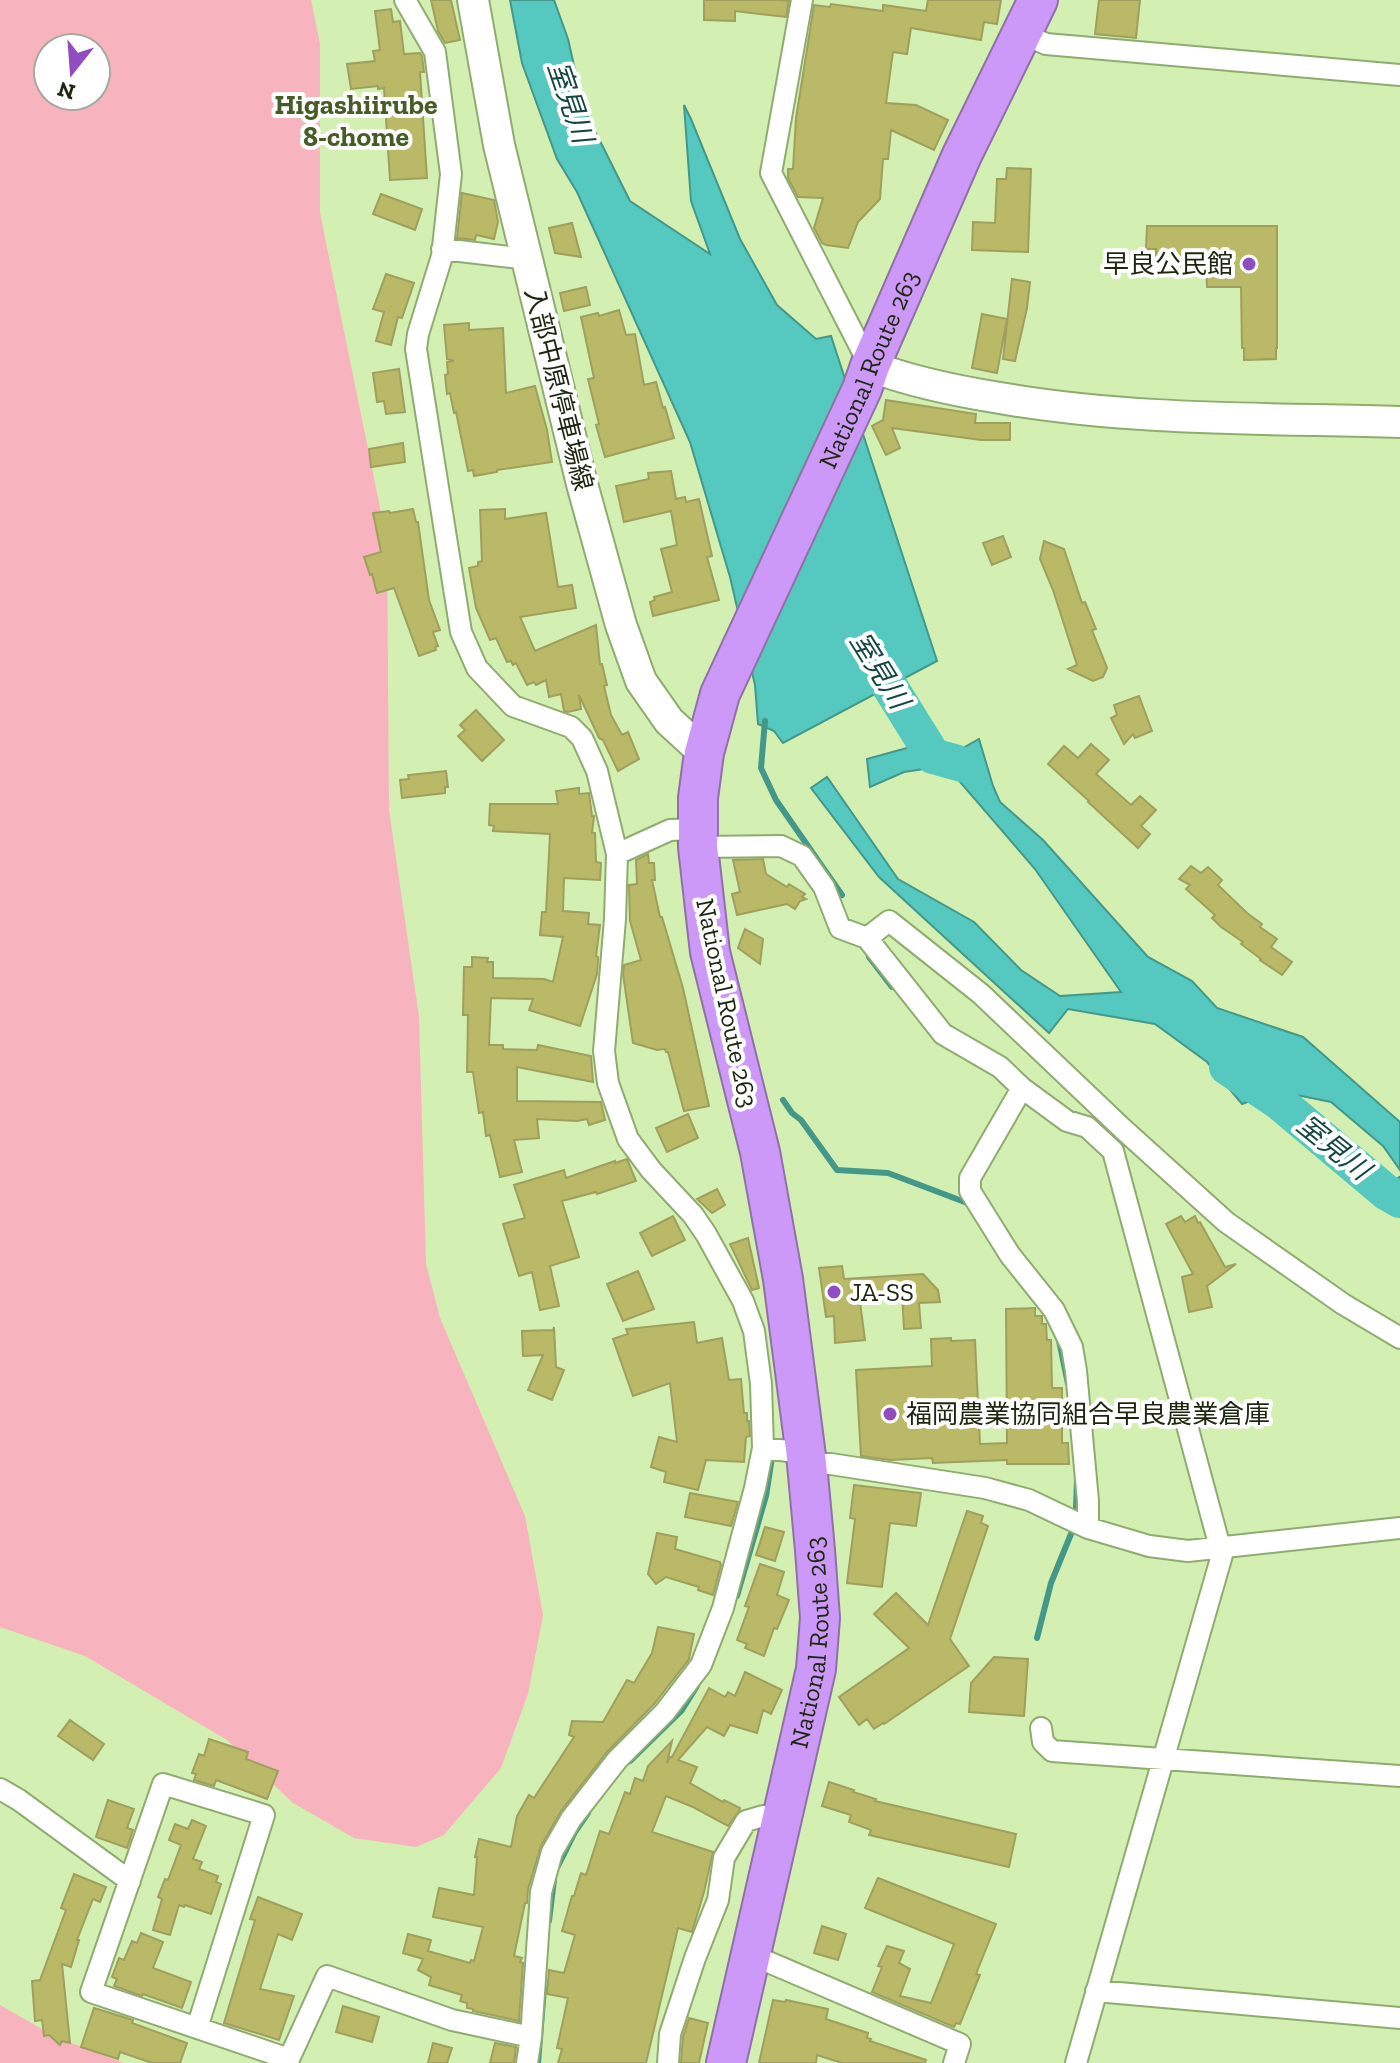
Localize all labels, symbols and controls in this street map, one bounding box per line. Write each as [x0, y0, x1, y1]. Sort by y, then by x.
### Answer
north arrow [32, 32, 112, 112]
water label: 室見川 [541, 57, 601, 150]
text: N [54, 75, 78, 106]
district label: Higashiirube 8-chome [274, 88, 438, 153]
place label: 早良公民館 [1103, 248, 1233, 280]
marker: 早良公民館 [1240, 255, 1258, 273]
street label: National Route 263 [811, 265, 926, 474]
street label: 入部中原停車場線 [518, 284, 600, 494]
water label: 室見川 [843, 626, 917, 717]
street label: National Route 263 [689, 896, 765, 1110]
water label: 室見川 [1291, 1108, 1379, 1189]
place label: JA-SS [850, 1276, 914, 1308]
marker: JA-SS [825, 1283, 843, 1301]
place label: 福岡農業協同組合早良農業倉庫 [906, 1398, 1270, 1430]
marker: 福岡農業協同組合早良農業倉庫 [881, 1405, 899, 1423]
street label: National Route 263 [782, 1536, 836, 1751]

